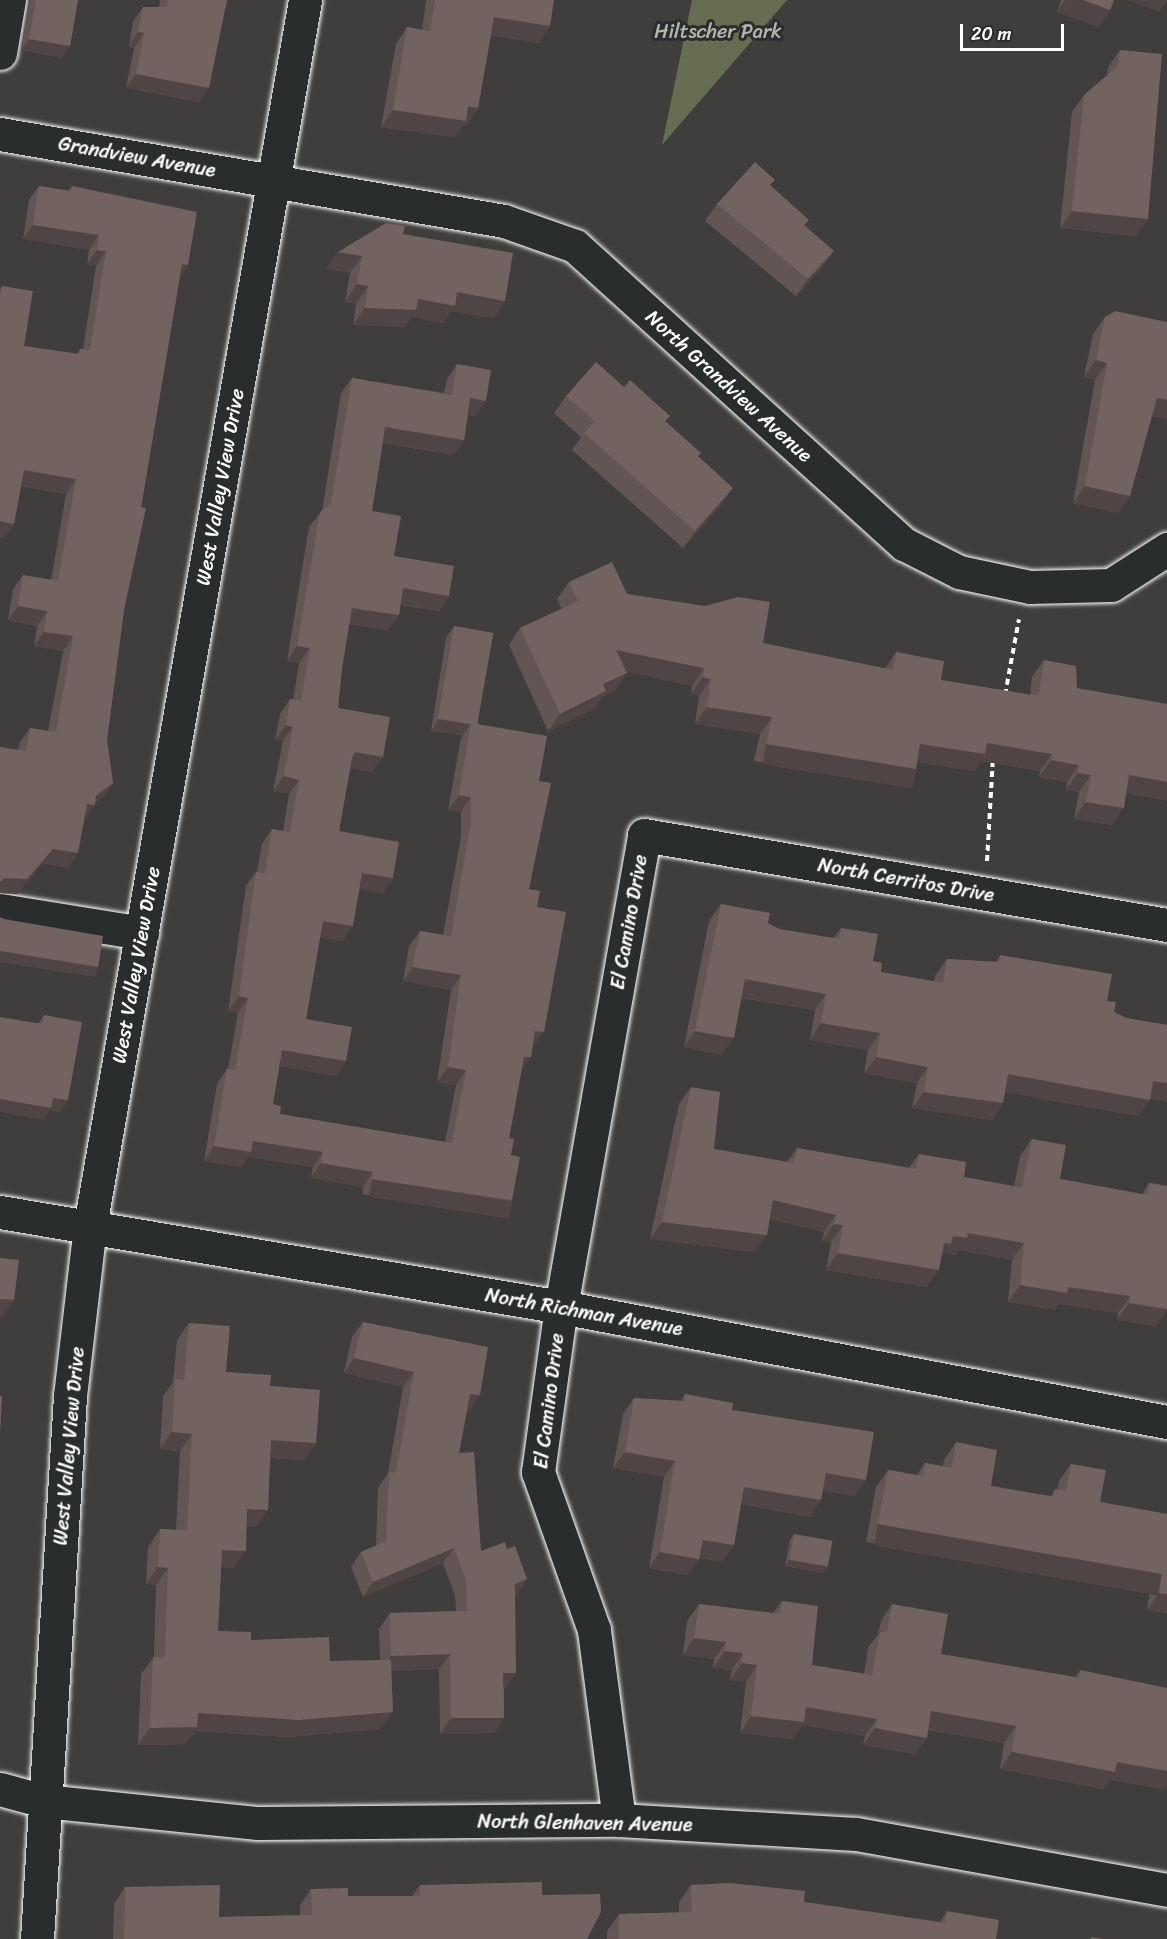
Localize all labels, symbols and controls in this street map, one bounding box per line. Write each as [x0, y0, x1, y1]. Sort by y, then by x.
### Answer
scale bar [963, 12, 1066, 50]
text: 20 m [971, 18, 1011, 50]
park label: Hiltscher Park [654, 19, 782, 43]
street label: Grandview Avenue [56, 131, 218, 183]
street label: North Grandview Avenue [641, 305, 817, 467]
street label: West Valley View Drive [191, 387, 249, 587]
street label: El Camino Drive [605, 853, 653, 991]
street label: North Cerritos Drive [816, 853, 996, 907]
street label: West Valley View Drive [107, 865, 165, 1065]
street label: North Richman Avenue [483, 1283, 685, 1341]
street label: El Camino Drive [529, 1332, 569, 1470]
street label: West Valley View Drive [48, 1346, 90, 1546]
street label: North Glenhaven Avenue [477, 1809, 693, 1837]

